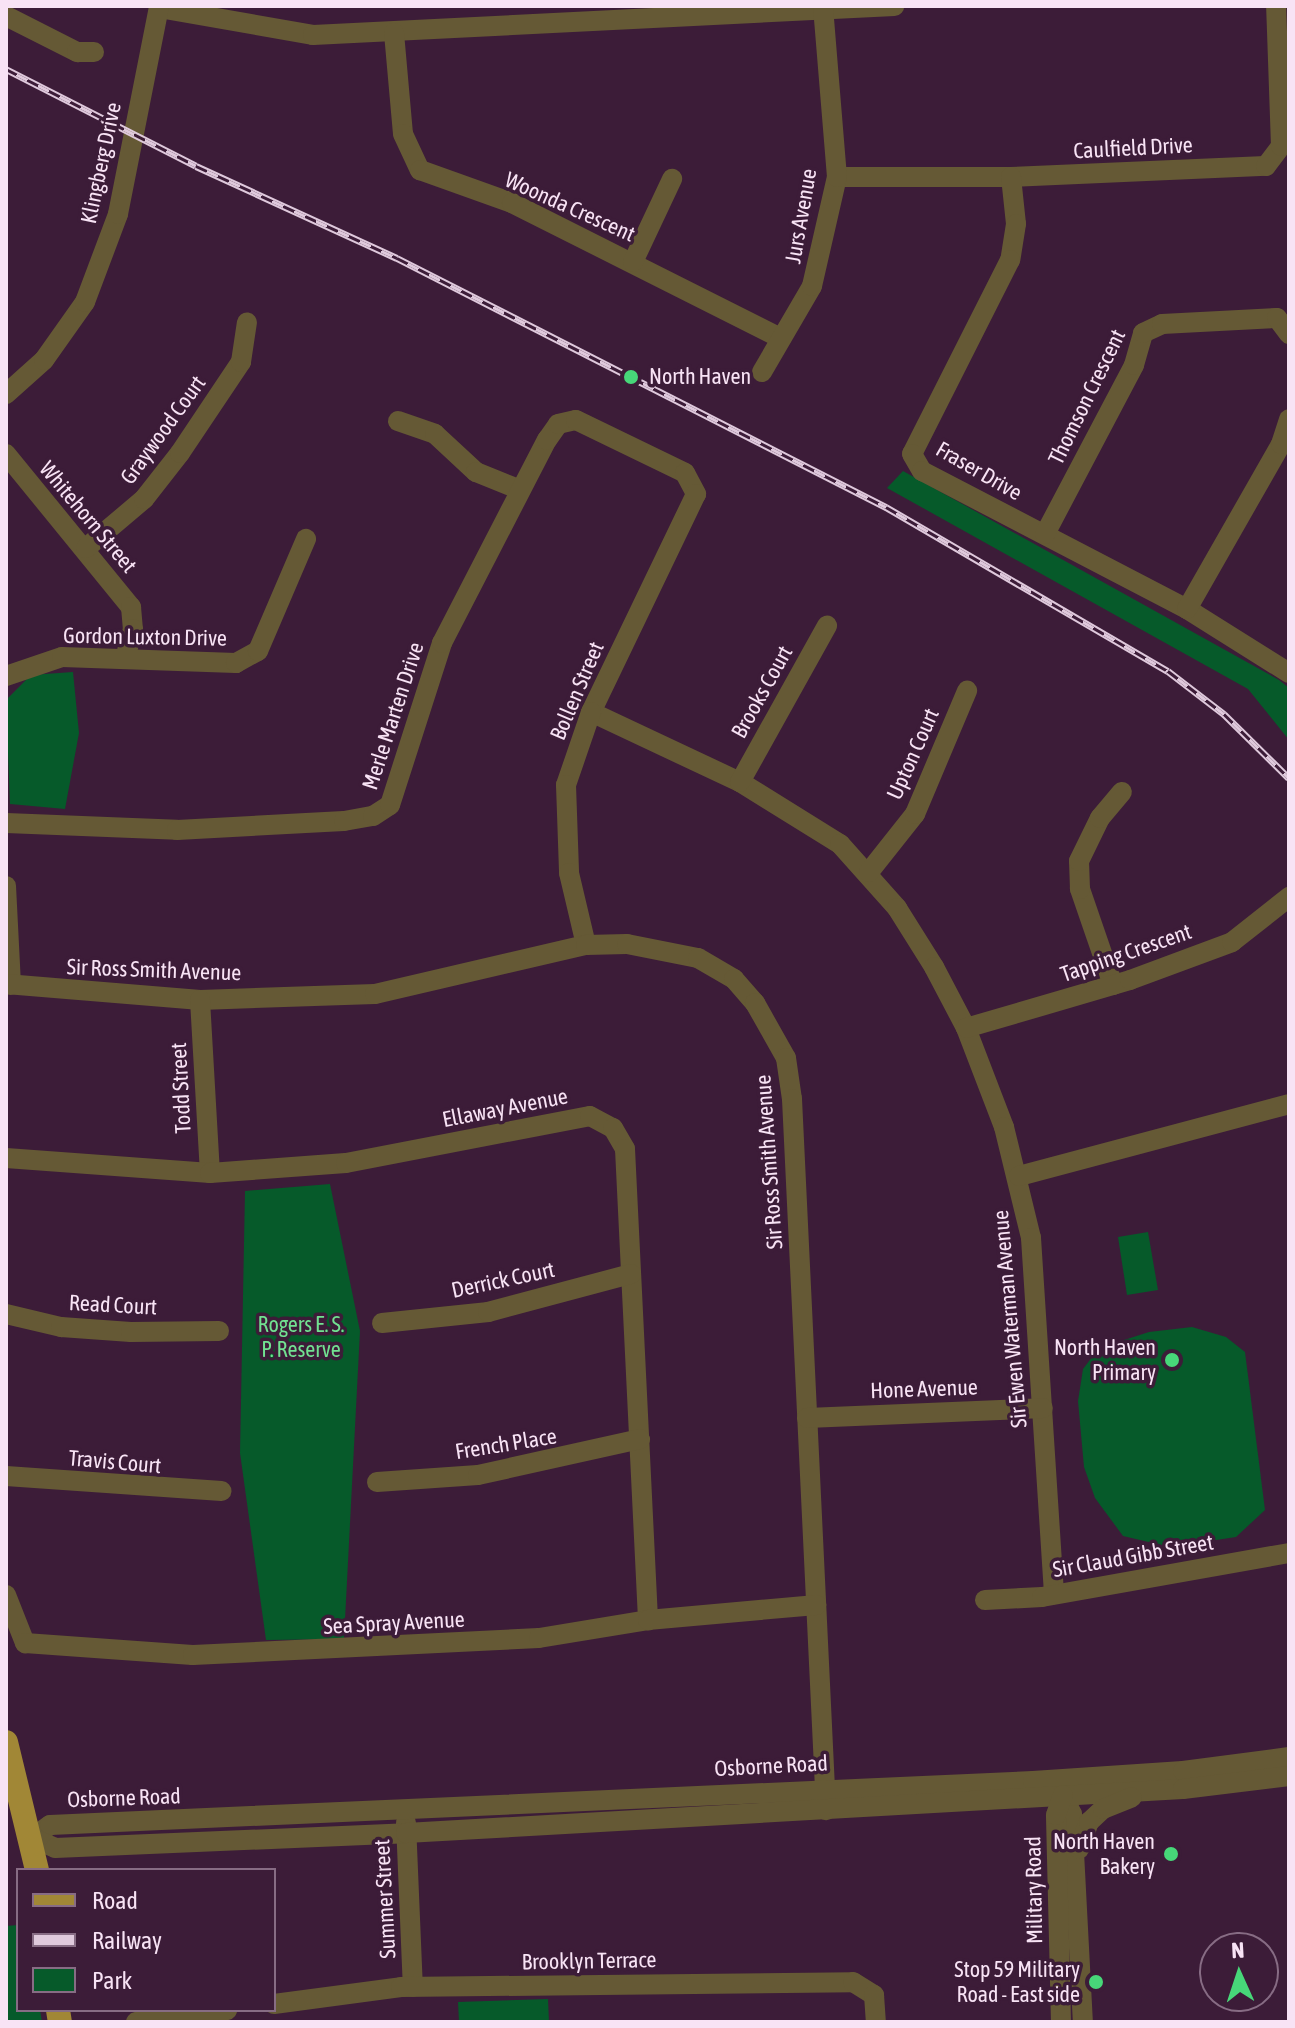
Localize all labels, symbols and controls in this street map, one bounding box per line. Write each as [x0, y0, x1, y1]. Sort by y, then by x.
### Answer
street label: Klingberg Drive [75, 100, 127, 226]
street label: Caulfield Drive [1073, 132, 1193, 164]
street label: Woonda Crescent [501, 167, 639, 247]
street label: Jurs Avenue [780, 167, 822, 265]
street label: Thomson Crescent [1043, 325, 1131, 469]
place label: North Haven [649, 364, 751, 390]
marker: North Haven [620, 366, 642, 388]
street label: Graywood Court [115, 371, 211, 489]
street label: Fraser Drive [931, 436, 1027, 506]
street label: Whitehorn Street [34, 456, 142, 578]
street label: Gordon Luxton Drive [63, 622, 227, 652]
street label: Bollen Street [545, 638, 609, 744]
street label: Merle Marten Drive [357, 639, 429, 793]
street label: Brooks Court [726, 641, 798, 743]
street label: Upton Court [881, 704, 945, 804]
street label: Tapping Crescent [1057, 918, 1195, 988]
street label: Sir Ross Smith Avenue [66, 954, 242, 986]
street label: Todd Street [165, 1042, 197, 1134]
street label: Sir Ross Smith Avenue [750, 1074, 788, 1250]
street label: Ellaway Avenue [440, 1083, 570, 1133]
street label: Sir Ewen Waterman Avenue [987, 1209, 1033, 1429]
street label: Derrick Court [449, 1256, 557, 1304]
street label: Read Court [68, 1290, 158, 1320]
park label: Rogers E. S. P. Reserve [257, 1311, 345, 1362]
place label: North Haven Primary [1054, 1334, 1156, 1386]
marker: North Haven Primary [1163, 1351, 1181, 1369]
street label: Hone Avenue [870, 1374, 978, 1404]
street label: French Place [453, 1423, 559, 1465]
street label: Travis Court [68, 1445, 162, 1479]
street label: Sir Claud Gibb Street [1051, 1529, 1215, 1583]
street label: Sea Spray Avenue [323, 1606, 465, 1640]
street label: Osborne Road [714, 1750, 828, 1782]
street label: Osborne Road [67, 1783, 181, 1813]
place label: North Haven Bakery [1053, 1828, 1155, 1880]
street label: Military Road [1020, 1836, 1048, 1944]
street label: Summer Street [369, 1839, 401, 1959]
marker: North Haven Bakery [1162, 1845, 1180, 1863]
legend [16, 1868, 276, 2012]
text: Road [92, 1887, 138, 1914]
text: Railway [92, 1927, 162, 1954]
north arrow [1199, 1932, 1279, 2012]
text: N [1231, 1937, 1245, 1963]
street label: Brooklyn Terrace [521, 1947, 657, 1975]
place label: Stop 59 Military Road - East side [954, 1956, 1080, 2008]
text: Park [92, 1967, 132, 1994]
marker: Stop 59 Military Road - East side [1087, 1973, 1105, 1991]

